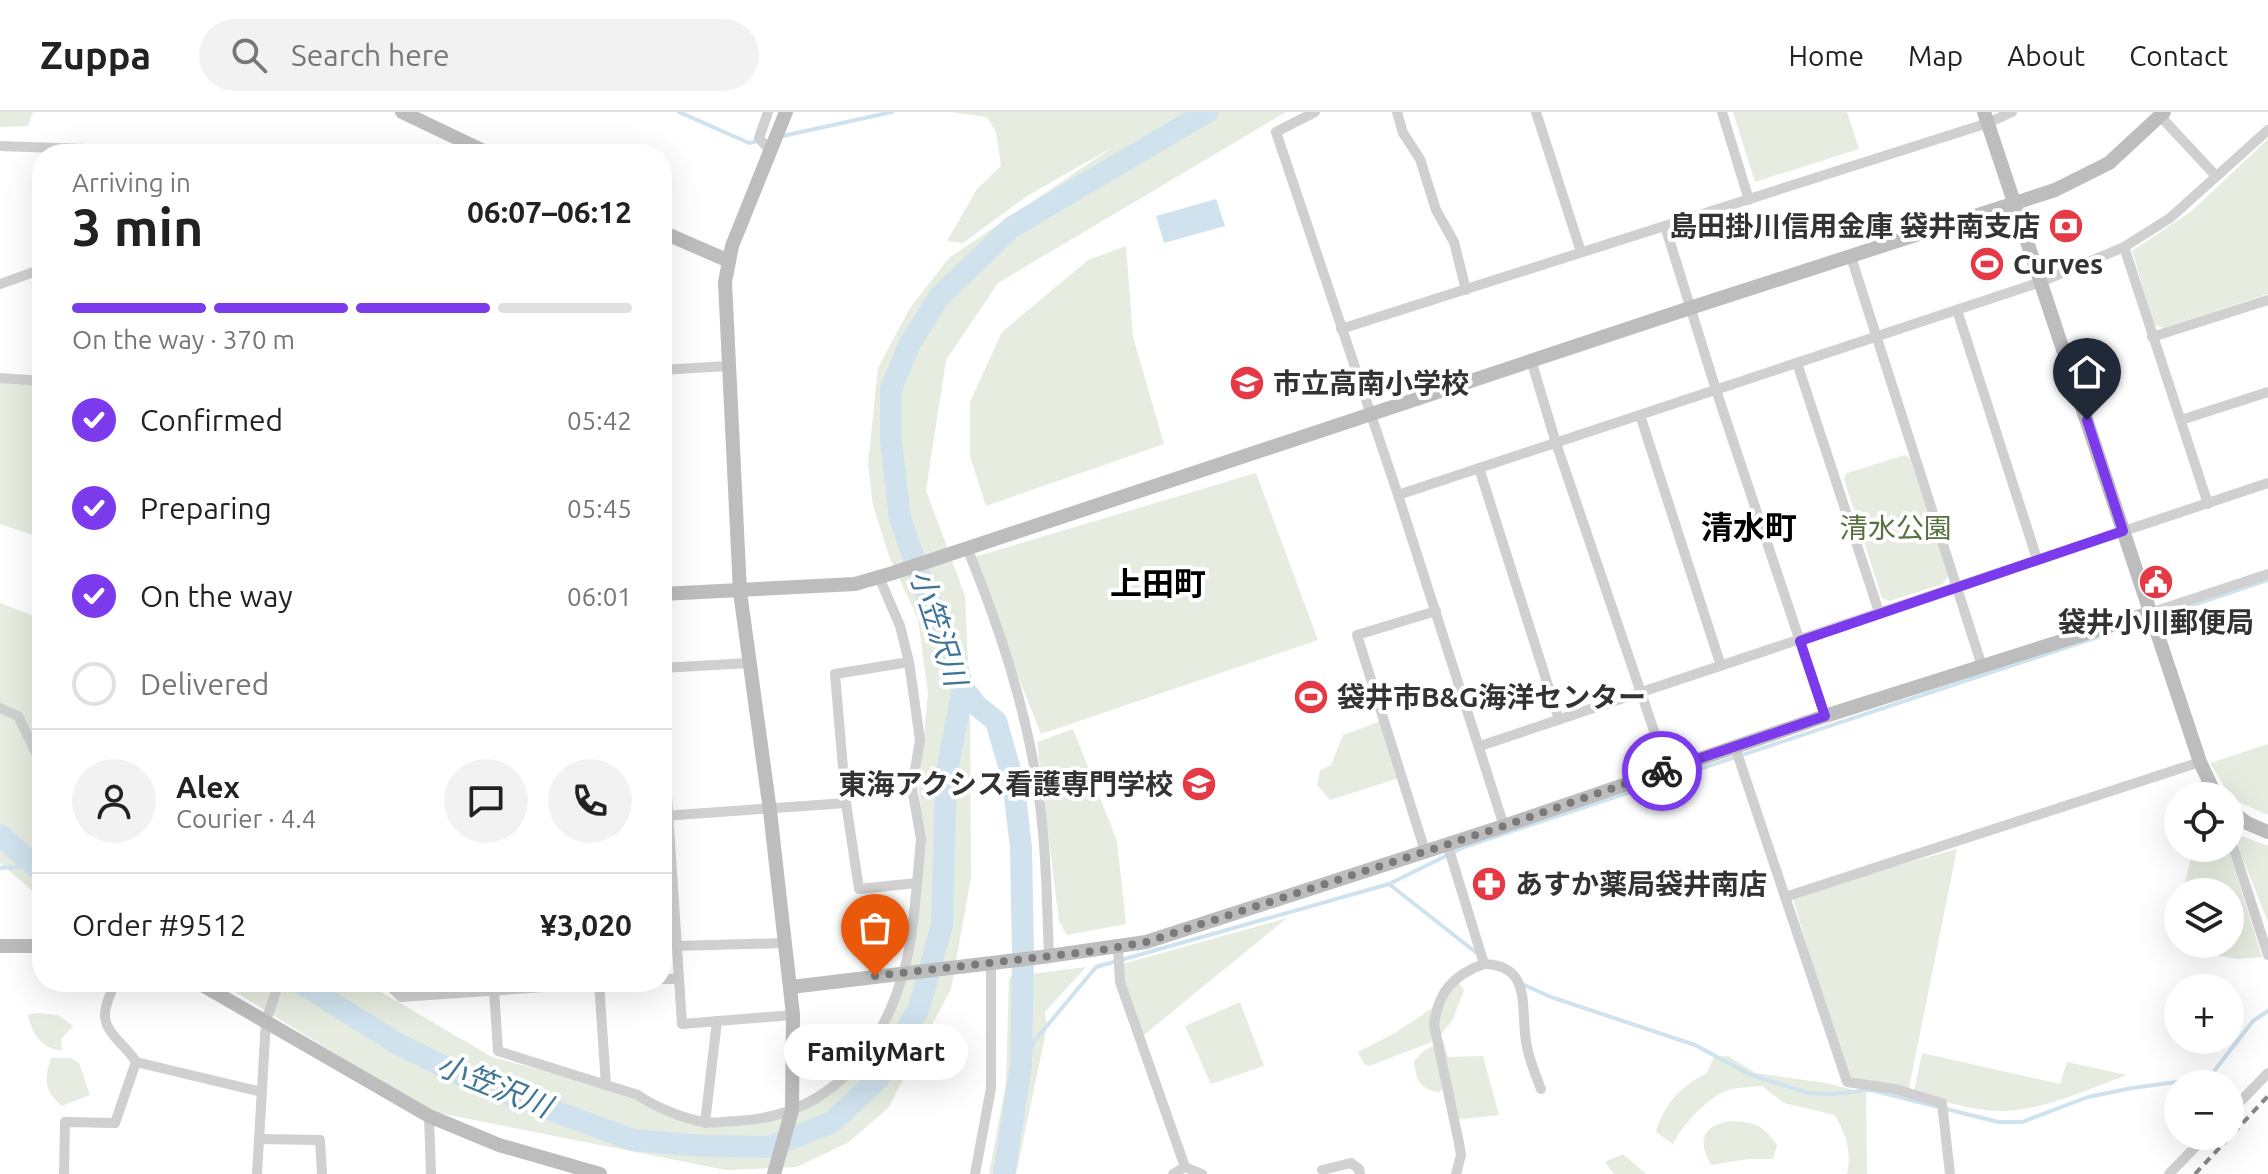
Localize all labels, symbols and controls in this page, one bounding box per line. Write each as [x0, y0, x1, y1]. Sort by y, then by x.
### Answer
search box [199, 19, 759, 91]
icon: search [227, 33, 271, 77]
text: Zuppa [40, 34, 151, 76]
text: Search here [291, 38, 450, 72]
text: Home [1789, 40, 1864, 71]
text: Map [1908, 40, 1963, 71]
text: About [2007, 40, 2085, 71]
text: Contact [2129, 40, 2228, 71]
text: Arriving in [72, 168, 191, 197]
text: 06:07–06:12 [467, 195, 632, 229]
text: 3 min [72, 198, 203, 256]
bank icon: 島田掛川信用金庫 袋井南支店 [2047, 207, 2085, 245]
place label: 島田掛川信用金庫 袋井南支店 [1669, 210, 2040, 241]
sports icon: Curves [1968, 245, 2006, 283]
place label: Curves [2013, 248, 2103, 279]
text: On the way · 370 m [72, 325, 295, 354]
pin [2053, 338, 2121, 420]
icon: home [2065, 350, 2109, 394]
school or university icon: 市立高南小学校 [1228, 364, 1266, 402]
place label: 市立高南小学校 [1273, 367, 1469, 398]
icon: check [72, 398, 116, 442]
text: Confirmed [140, 403, 283, 437]
text: 05:42 [567, 406, 632, 435]
icon: check [72, 486, 116, 530]
text: Preparing [140, 491, 272, 525]
text: 05:45 [567, 494, 632, 523]
district label: 清水町 [1701, 509, 1797, 545]
park label: 清水公園 [1840, 512, 1952, 543]
public building icon: 袋井小川郵便局 [2137, 563, 2175, 601]
water label: 小笠沢川 [904, 565, 975, 693]
district label: 上田町 [1110, 565, 1206, 601]
icon: check [72, 574, 116, 618]
text: On the way [140, 579, 293, 613]
text: 06:01 [567, 582, 632, 611]
place label: 袋井小川郵便局 [2058, 606, 2254, 637]
text: Delivered [140, 667, 269, 701]
sports icon: 袋井市B&G海洋センター [1292, 678, 1330, 716]
place label: 袋井市B&G海洋センター [1337, 681, 1646, 712]
courier [1622, 731, 1702, 811]
icon: bike [1640, 749, 1684, 793]
button: person [72, 759, 156, 843]
button: chat [444, 759, 528, 843]
button: phone [548, 759, 632, 843]
school or university icon: 東海アクシス看護専門学校 [1180, 765, 1218, 803]
place label: 東海アクシス看護専門学校 [838, 768, 1173, 799]
text: Alex [176, 770, 240, 804]
map controls [2164, 782, 2244, 1150]
button: locate [2164, 782, 2244, 862]
text: Courier · 4.4 [176, 804, 316, 833]
pharmacy icon: あすか薬局袋井南店 [1470, 865, 1508, 903]
place label: あすか薬局袋井南店 [1515, 868, 1767, 899]
button: layers [2164, 878, 2244, 958]
pin [841, 894, 909, 976]
icon: bag [853, 906, 897, 950]
text: Order #9512 [72, 908, 246, 942]
text: ¥3,020 [540, 908, 632, 942]
button: + [2164, 974, 2244, 1054]
callout: FamilyMart [783, 1024, 967, 1080]
text: FamilyMart [807, 1037, 945, 1066]
water label: 小笠沢川 [432, 1047, 559, 1124]
button: − [2164, 1070, 2244, 1150]

